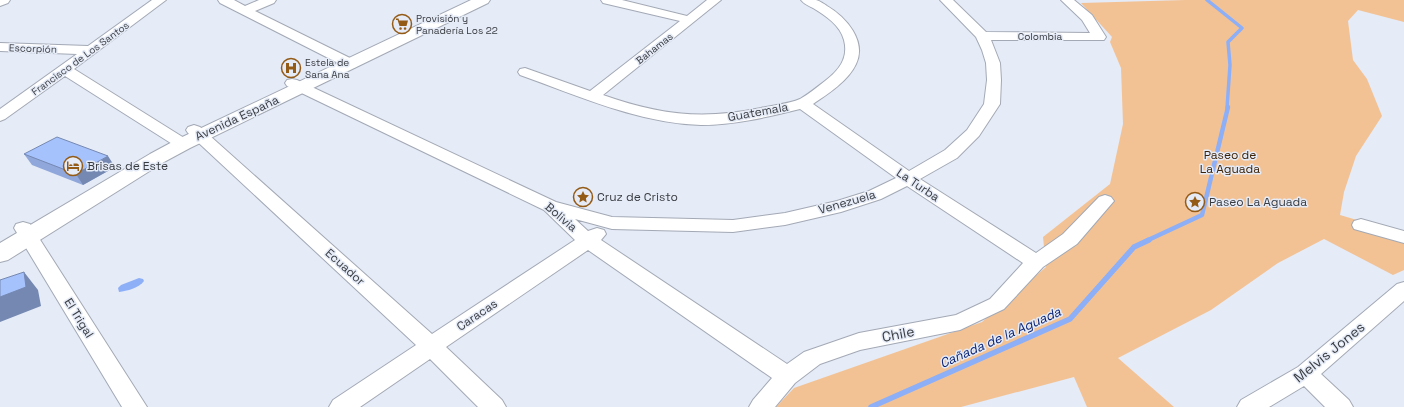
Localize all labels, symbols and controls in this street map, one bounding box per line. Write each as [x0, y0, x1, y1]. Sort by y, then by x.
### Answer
place label: Provisión y Panadería Los 22 [416, 12, 498, 37]
supermarket icon: Provisión y Panadería Los 22 [391, 13, 413, 35]
street label: Francisco de Los Santos [29, 19, 132, 98]
street label: Bahamas [633, 30, 676, 67]
street label: Colombia [1018, 30, 1062, 43]
street label: Escorpión [9, 41, 57, 56]
place label: Estela de Sana Ana [305, 56, 350, 81]
hospital icon: Estela de Sana Ana [280, 57, 302, 79]
street label: Avenida España [193, 92, 282, 144]
street label: Guatemala [726, 99, 790, 125]
park label: Paseo de La Aguada [1200, 147, 1260, 177]
hotel icon: Brisas de Este [62, 155, 84, 177]
place label: Brisas de Este [87, 158, 168, 174]
street label: La Turba [893, 165, 943, 205]
place icon: Cruz de Cristo [572, 186, 594, 208]
street label: Venezuela [816, 186, 878, 218]
place label: Cruz de Cristo [597, 189, 678, 205]
place icon: Paseo La Aguada [1184, 191, 1206, 213]
place label: Paseo La Aguada [1209, 194, 1307, 210]
street label: Bolivia [541, 199, 581, 235]
street label: Ecuador [322, 245, 368, 289]
street label: El Trigal [61, 295, 97, 341]
street label: Caracas [453, 296, 501, 334]
water label: Cañada de la Aguada [937, 303, 1064, 372]
street label: Melvis Jones [1290, 318, 1368, 386]
street label: Chile [880, 322, 916, 346]

